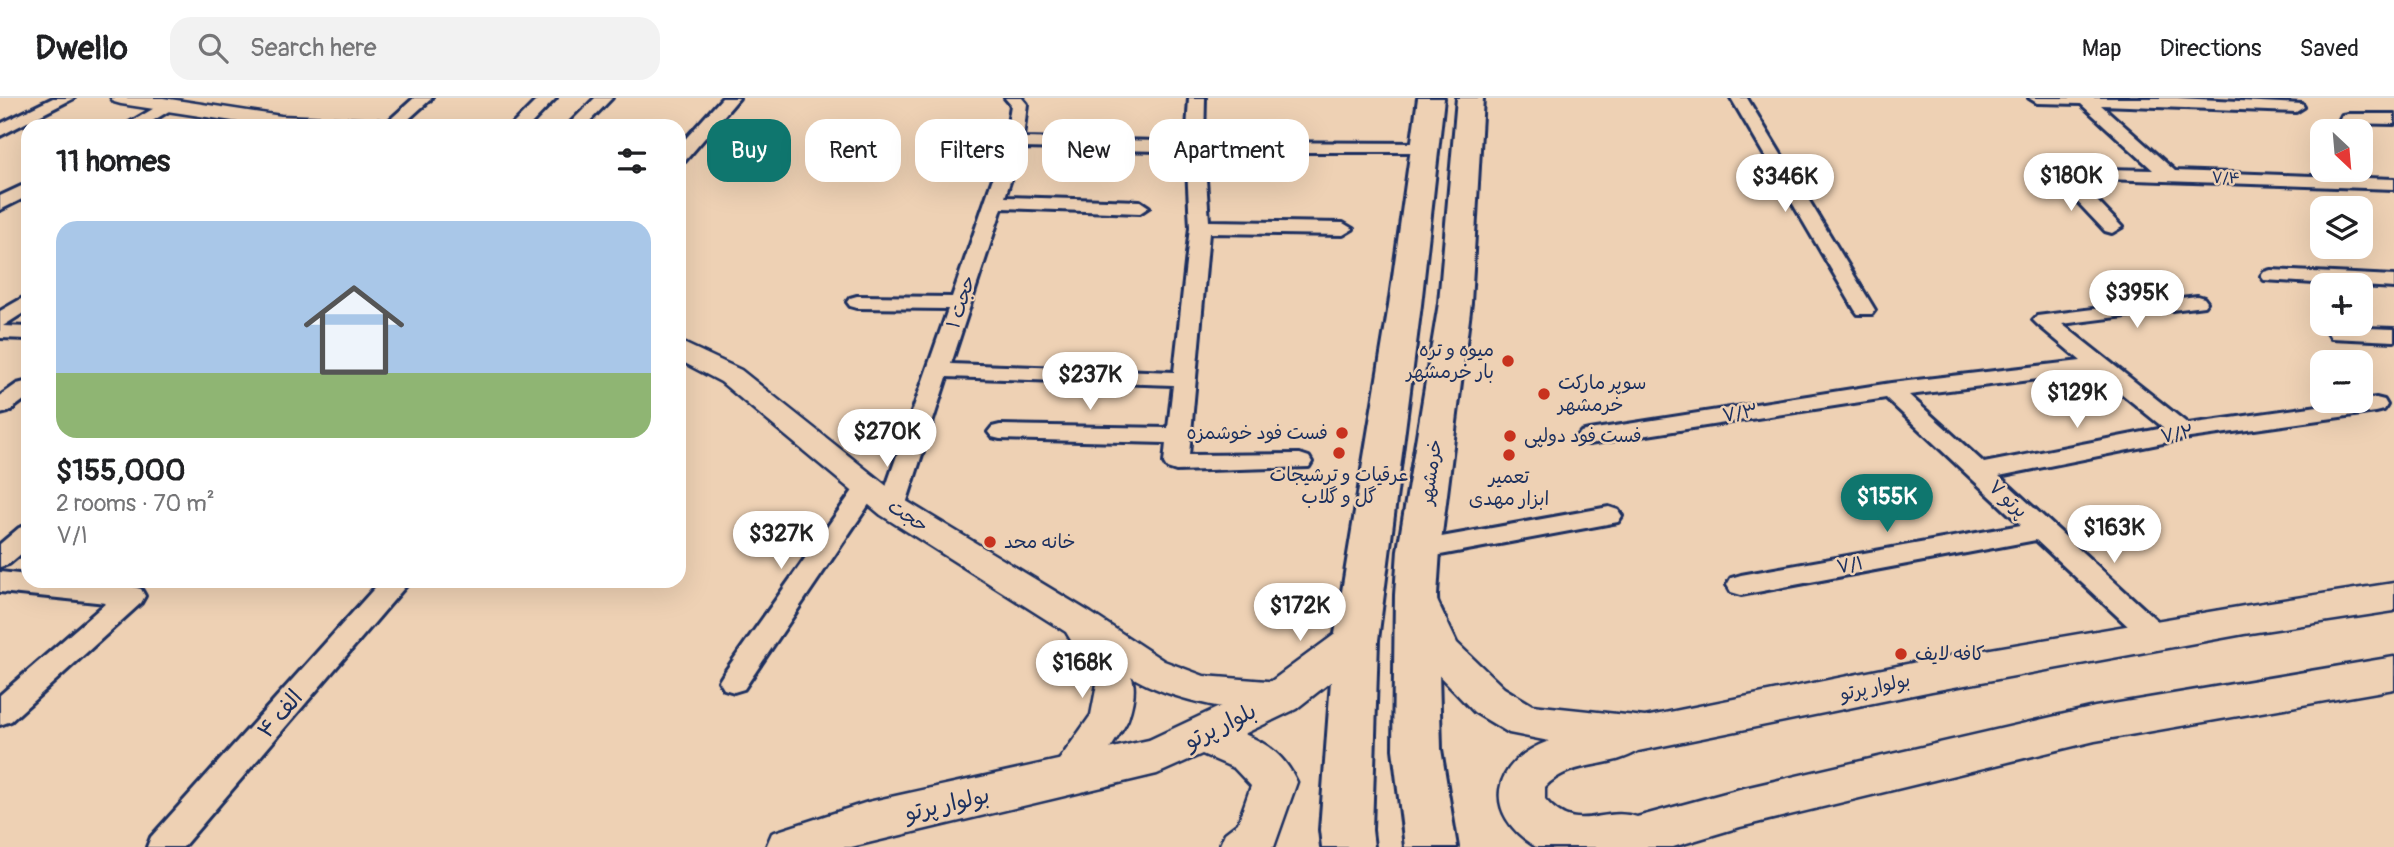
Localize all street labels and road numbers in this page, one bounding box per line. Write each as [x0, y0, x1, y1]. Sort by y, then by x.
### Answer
street label: ۷/۴ [2211, 167, 2241, 189]
street label: حجت ۱ [941, 272, 981, 332]
street label: ۷/۳ [1720, 398, 1760, 428]
street label: ۷/۲ [2159, 419, 2195, 449]
street label: خرمشهر [1414, 438, 1447, 508]
street label: پرتو ۷ [1983, 475, 2033, 523]
street label: حجت [883, 494, 933, 538]
street label: ۷/۱ [1835, 551, 1865, 579]
street label: بولوار پرتو [1837, 668, 1912, 706]
street label: ۴ الف [251, 684, 309, 744]
street label: بلوار پرتو [1178, 696, 1261, 756]
street label: بولوار پرتو [901, 780, 992, 828]

